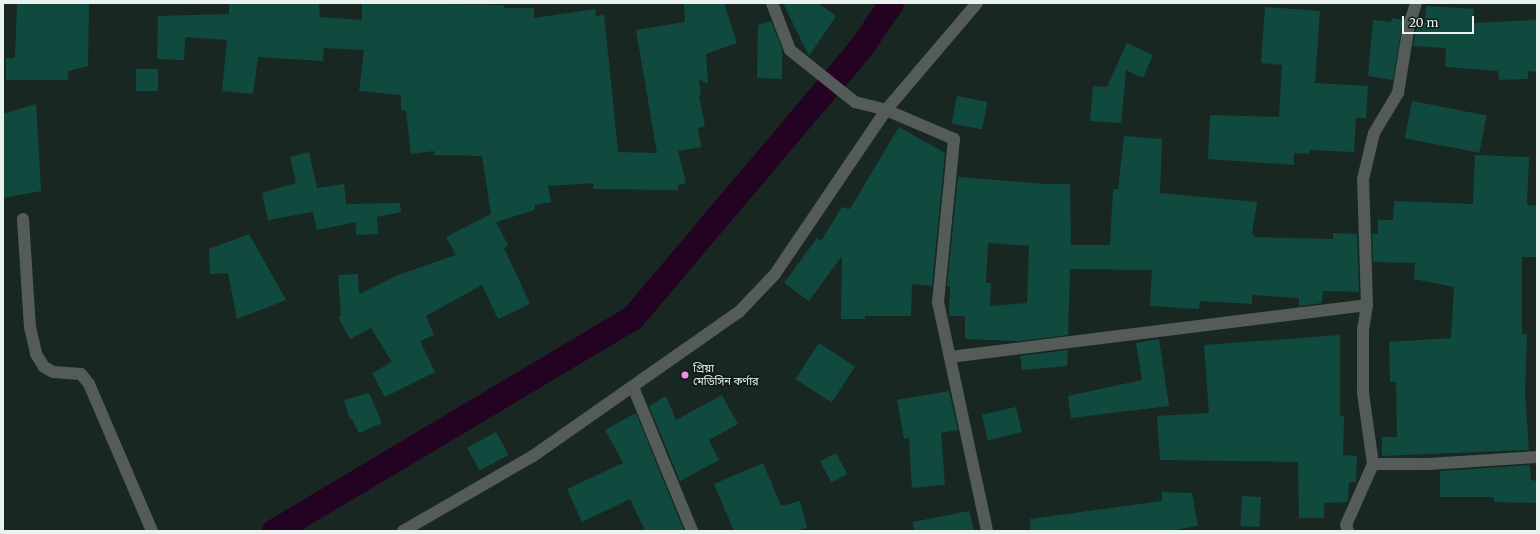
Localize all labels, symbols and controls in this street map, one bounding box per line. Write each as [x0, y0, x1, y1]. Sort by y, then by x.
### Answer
scale bar [1404, 8, 1476, 34]
text: 20 m [1409, 15, 1438, 30]
place label: প্রিয়া মেডিসিন কর্ণার [693, 362, 759, 388]
marker: প্রিয়া মেডিসিন কর্ণার [680, 370, 690, 380]

